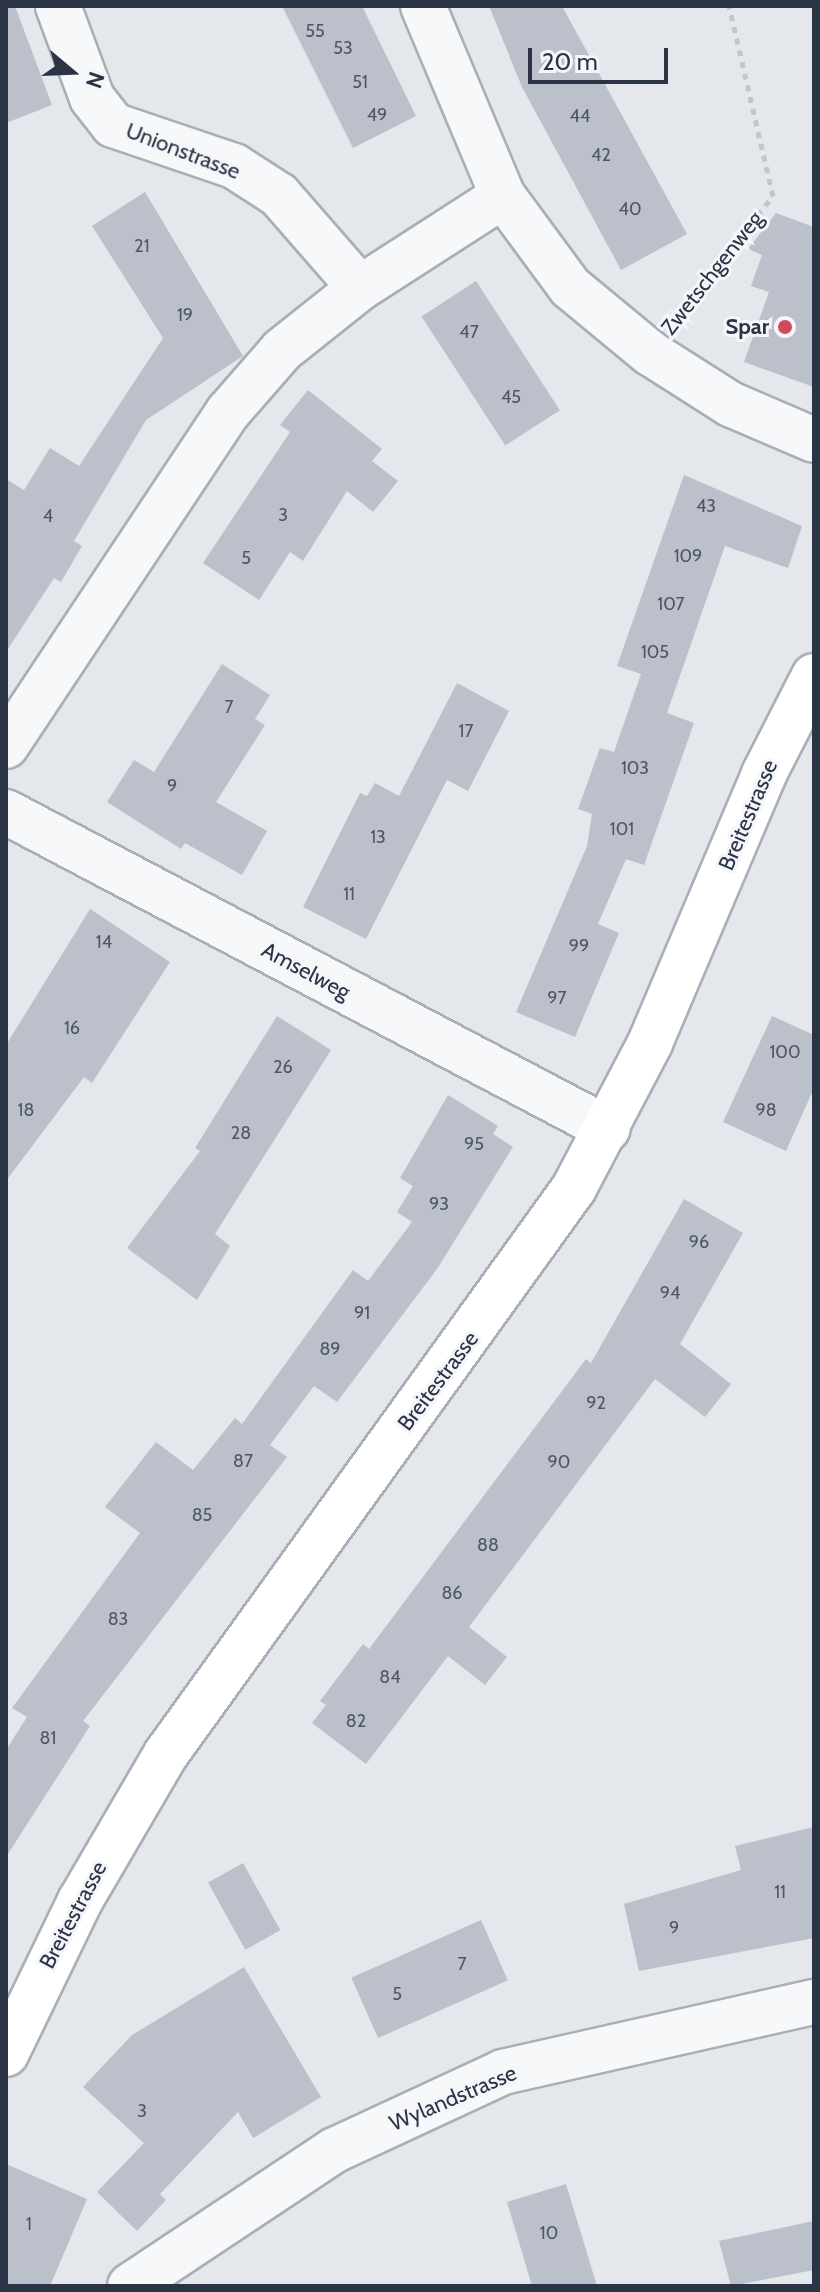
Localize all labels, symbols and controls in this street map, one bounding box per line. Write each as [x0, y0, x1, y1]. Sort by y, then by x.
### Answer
house number: 55 [305, 20, 325, 42]
north arrow [32, 32, 112, 112]
scale bar [532, 32, 672, 82]
house number: 53 [333, 37, 353, 59]
text: 20 m [542, 47, 598, 76]
text: N [80, 68, 110, 92]
house number: 51 [352, 71, 368, 93]
house number: 49 [367, 104, 387, 126]
house number: 44 [570, 105, 590, 127]
street label: Unionstrasse [122, 117, 244, 185]
house number: 42 [591, 144, 611, 166]
house number: 40 [619, 198, 641, 220]
street label: Zwetschgenweg [656, 206, 768, 340]
house number: 21 [134, 235, 150, 257]
house number: 19 [177, 304, 193, 326]
place label: Spar [726, 314, 769, 340]
marker: Spar [776, 318, 794, 336]
house number: 47 [459, 321, 479, 343]
house number: 45 [501, 386, 521, 408]
house number: 43 [696, 495, 716, 517]
house number: 3 [278, 504, 288, 526]
house number: 4 [43, 505, 53, 527]
house number: 109 [674, 545, 702, 567]
house number: 5 [241, 547, 251, 569]
house number: 107 [657, 593, 685, 615]
house number: 105 [641, 641, 669, 663]
house number: 7 [224, 696, 234, 718]
house number: 17 [459, 720, 473, 742]
street label: Breitestrasse [713, 756, 783, 874]
house number: 103 [621, 757, 649, 779]
house number: 9 [167, 775, 177, 797]
house number: 101 [610, 818, 634, 840]
house number: 13 [370, 826, 386, 848]
house number: 11 [343, 883, 355, 905]
house number: 14 [96, 931, 112, 953]
house number: 99 [569, 935, 589, 957]
street label: Amselweg [257, 937, 355, 1005]
house number: 97 [547, 987, 567, 1009]
house number: 16 [64, 1017, 80, 1039]
house number: 100 [770, 1041, 800, 1063]
house number: 26 [273, 1056, 293, 1078]
house number: 18 [18, 1099, 34, 1121]
house number: 98 [755, 1099, 777, 1121]
house number: 28 [231, 1122, 251, 1144]
house number: 95 [464, 1133, 484, 1155]
house number: 93 [429, 1193, 449, 1215]
house number: 96 [689, 1231, 709, 1253]
house number: 94 [660, 1282, 680, 1304]
house number: 91 [354, 1302, 370, 1324]
street label: Breitestrasse [392, 1326, 484, 1436]
house number: 89 [319, 1338, 341, 1360]
house number: 92 [586, 1392, 606, 1414]
house number: 87 [233, 1450, 253, 1472]
house number: 90 [548, 1451, 570, 1473]
house number: 85 [192, 1504, 212, 1526]
house number: 88 [477, 1534, 499, 1556]
house number: 86 [441, 1582, 463, 1604]
house number: 83 [108, 1608, 128, 1630]
house number: 84 [379, 1666, 401, 1688]
house number: 82 [346, 1710, 366, 1732]
house number: 81 [40, 1727, 56, 1749]
street label: Breitestrasse [34, 1857, 112, 1973]
house number: 11 [774, 1881, 786, 1903]
house number: 9 [669, 1917, 679, 1939]
house number: 7 [457, 1953, 467, 1975]
house number: 5 [392, 1983, 402, 2005]
street label: Wylandstrasse [386, 2059, 520, 2137]
house number: 3 [137, 2100, 147, 2122]
house number: 1 [26, 2213, 32, 2235]
house number: 10 [540, 2222, 558, 2244]

